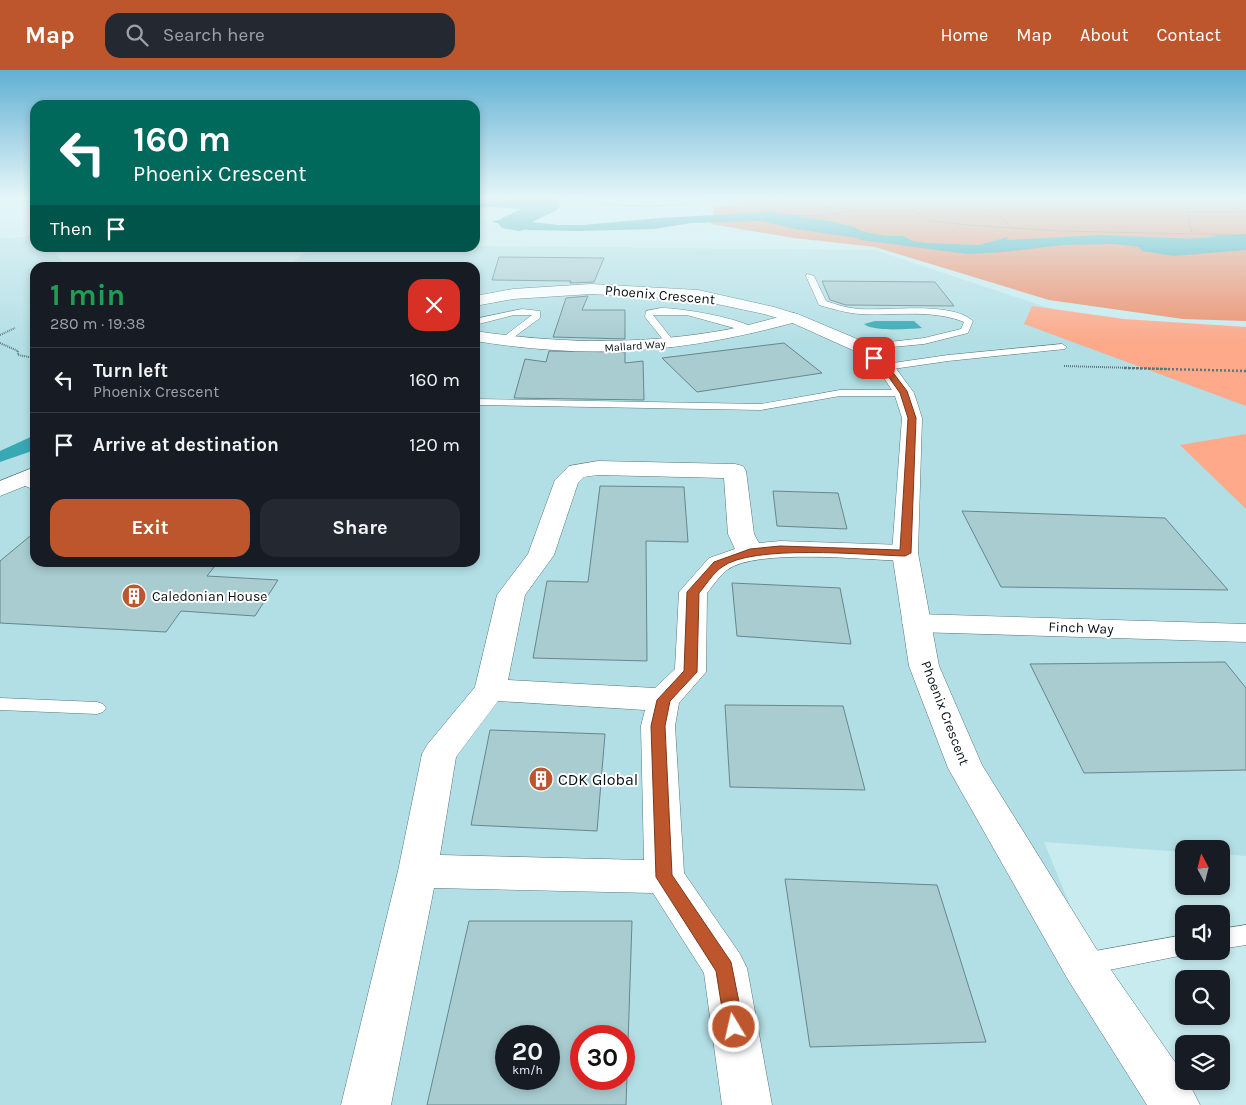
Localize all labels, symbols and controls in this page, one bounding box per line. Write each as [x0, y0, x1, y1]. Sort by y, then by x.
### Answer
search box [105, 13, 455, 58]
text: Map [25, 21, 75, 49]
icon: search [123, 21, 151, 49]
text: Search here [163, 24, 265, 46]
text: Home [940, 24, 988, 46]
text: Map [1016, 24, 1052, 46]
text: About [1080, 24, 1129, 46]
text: Contact [1157, 24, 1221, 46]
text: 160 m [133, 119, 231, 160]
icon: left [50, 120, 115, 185]
text: Phoenix Crescent [133, 161, 307, 187]
icon: arrive [102, 215, 130, 243]
text: Then [50, 218, 92, 240]
text: 1 min [50, 277, 125, 313]
button: close [408, 279, 460, 331]
street label: Phoenix Crescent [604, 282, 716, 308]
text: 280 m · 19:38 [50, 314, 145, 333]
street label: Mallard Way [604, 337, 666, 355]
pin [853, 337, 895, 379]
icon: arrive [860, 344, 888, 372]
text: Turn left [93, 360, 168, 382]
icon: left [50, 366, 78, 394]
text: 160 m [409, 369, 460, 391]
text: Phoenix Crescent [93, 382, 219, 401]
icon: arrive [50, 431, 78, 459]
text: Arrive at destination [93, 434, 279, 456]
text: 120 m [409, 434, 460, 456]
button: Exit [50, 499, 250, 557]
button: Share [260, 499, 460, 557]
building icon: Caledonian House [121, 583, 147, 609]
place label: Caledonian House [152, 588, 267, 605]
street label: Finch Way [1048, 618, 1114, 638]
street label: Phoenix Crescent [917, 658, 973, 768]
building icon: CDK Global [528, 766, 554, 792]
place label: CDK Global [558, 770, 638, 789]
north arrow [1175, 840, 1230, 895]
map controls [1175, 840, 1230, 1090]
button: sound [1175, 905, 1230, 960]
button: search [1175, 970, 1230, 1025]
position arrow [707, 1000, 759, 1052]
speed limit sign: 30 [570, 1025, 635, 1090]
button: layers [1175, 1035, 1230, 1090]
text: 20 [512, 1037, 543, 1066]
text: km/h [512, 1063, 543, 1077]

